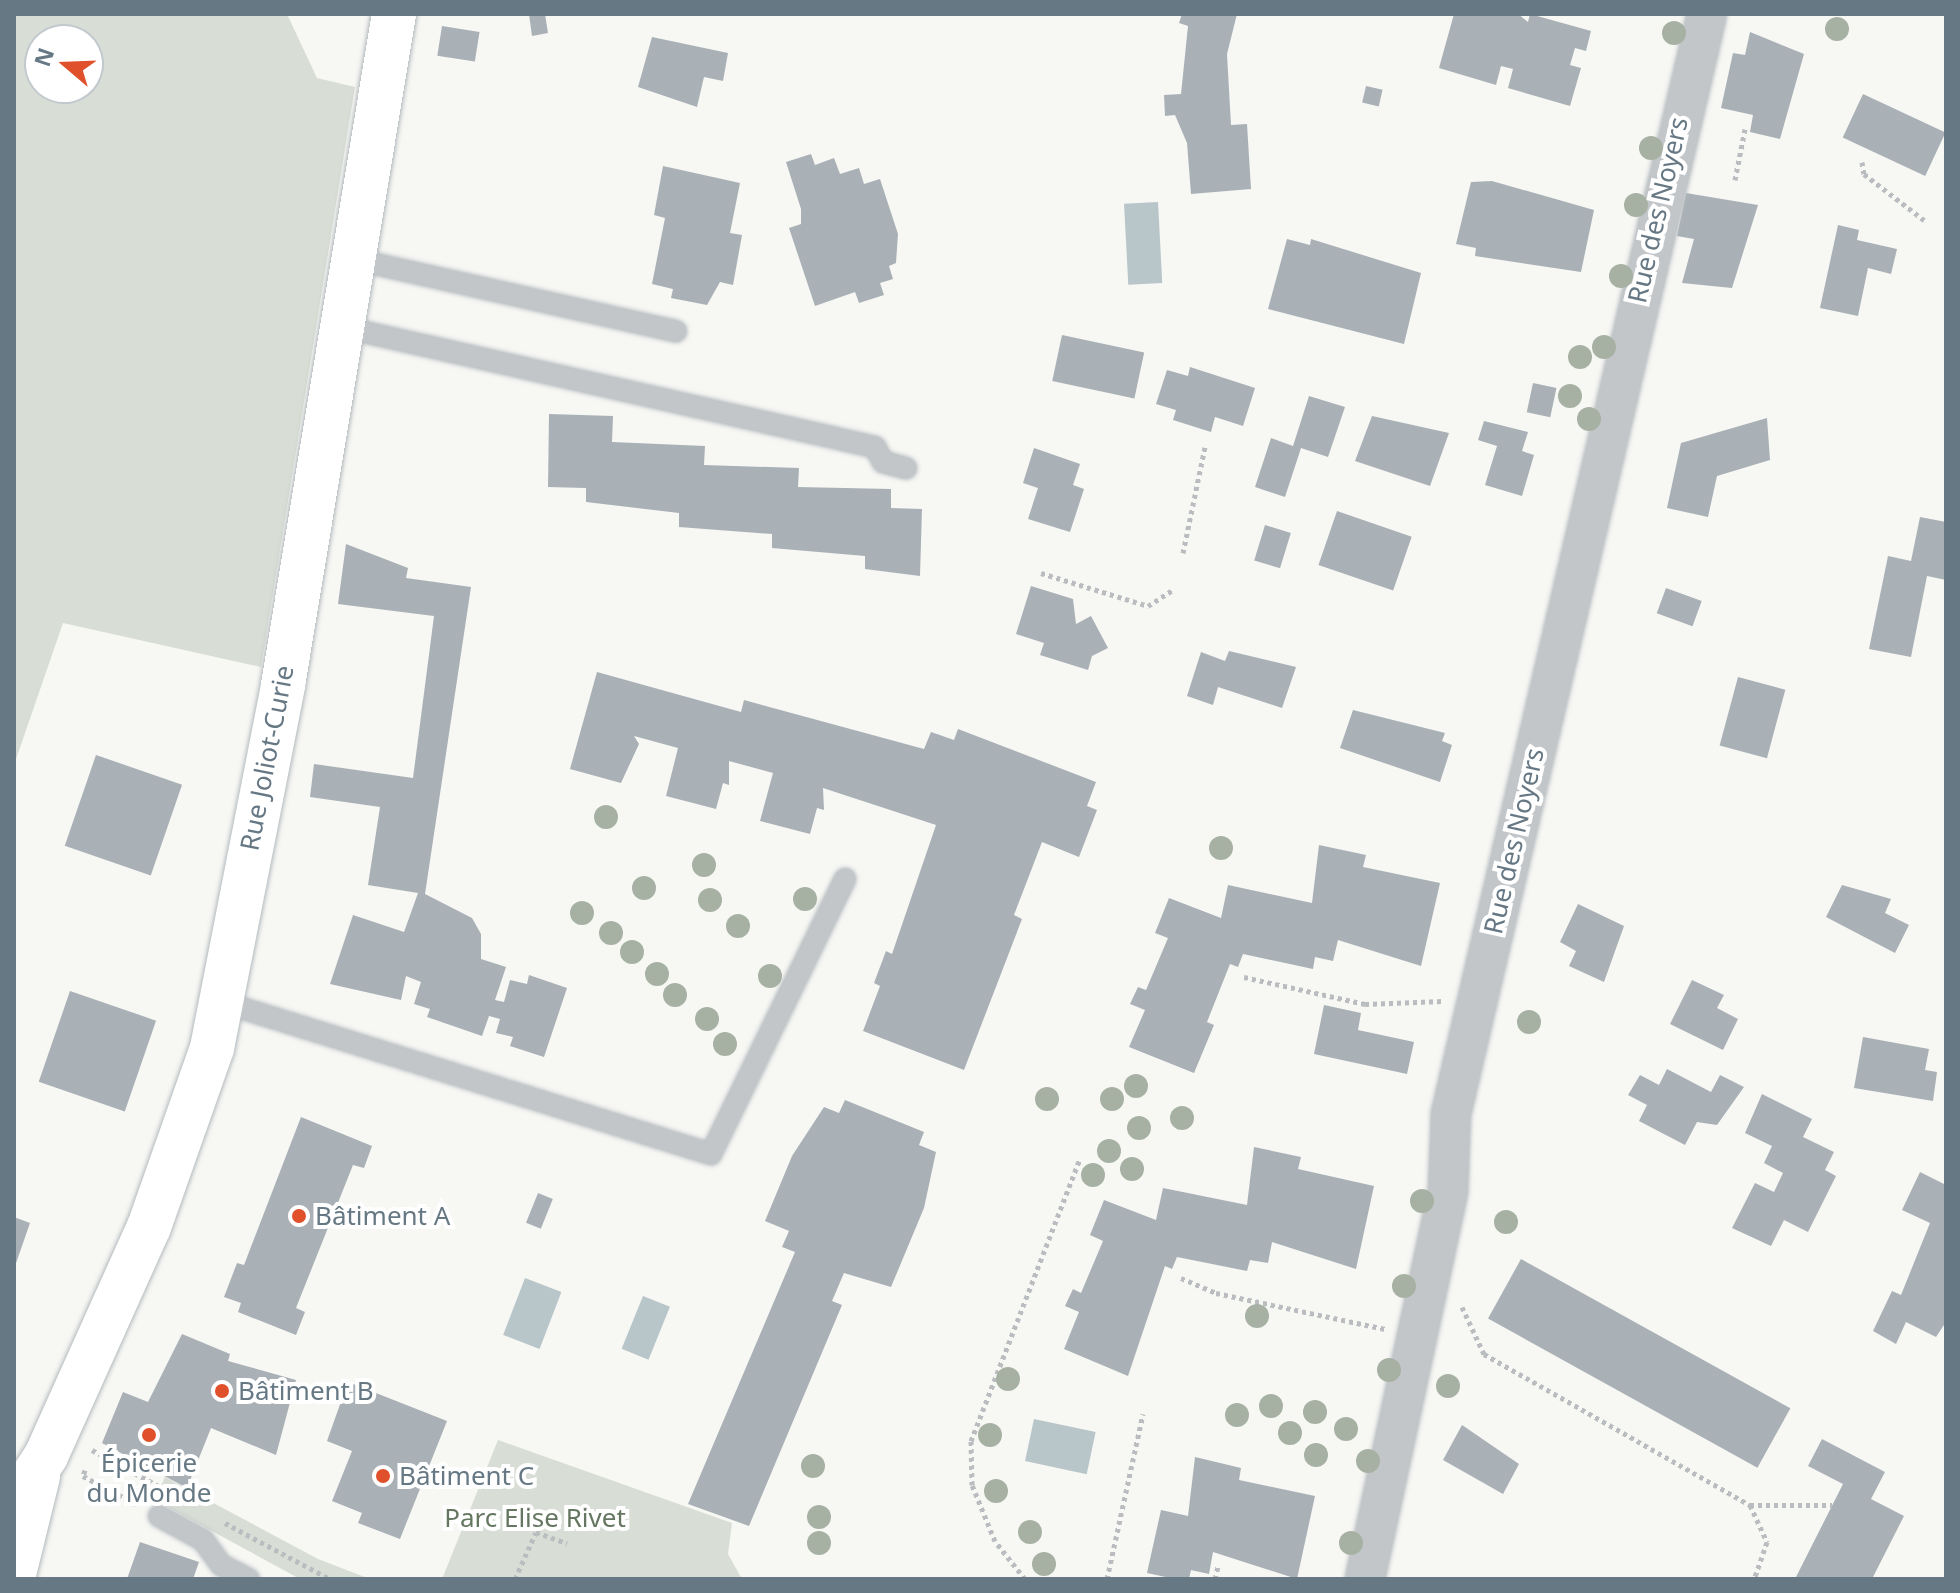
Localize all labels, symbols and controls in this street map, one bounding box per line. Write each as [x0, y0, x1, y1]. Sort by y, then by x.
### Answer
north arrow [24, 24, 104, 104]
text: N [26, 44, 60, 70]
street label: Rue des Noyers [1621, 114, 1695, 306]
street label: Rue Joliot-Curie [234, 663, 300, 853]
street label: Rue des Noyers [1477, 745, 1551, 937]
place label: Bâtiment A [315, 1200, 450, 1232]
marker: Bâtiment A [290, 1207, 308, 1225]
place label: Bâtiment B [238, 1375, 374, 1407]
marker: Bâtiment B [213, 1382, 231, 1400]
marker: Épicerie du Monde [140, 1426, 158, 1444]
place label: Épicerie du Monde [87, 1447, 211, 1508]
place label: Bâtiment C [399, 1460, 534, 1492]
marker: Bâtiment C [374, 1467, 392, 1485]
park label: Parc Elise Rivet [444, 1502, 626, 1534]

